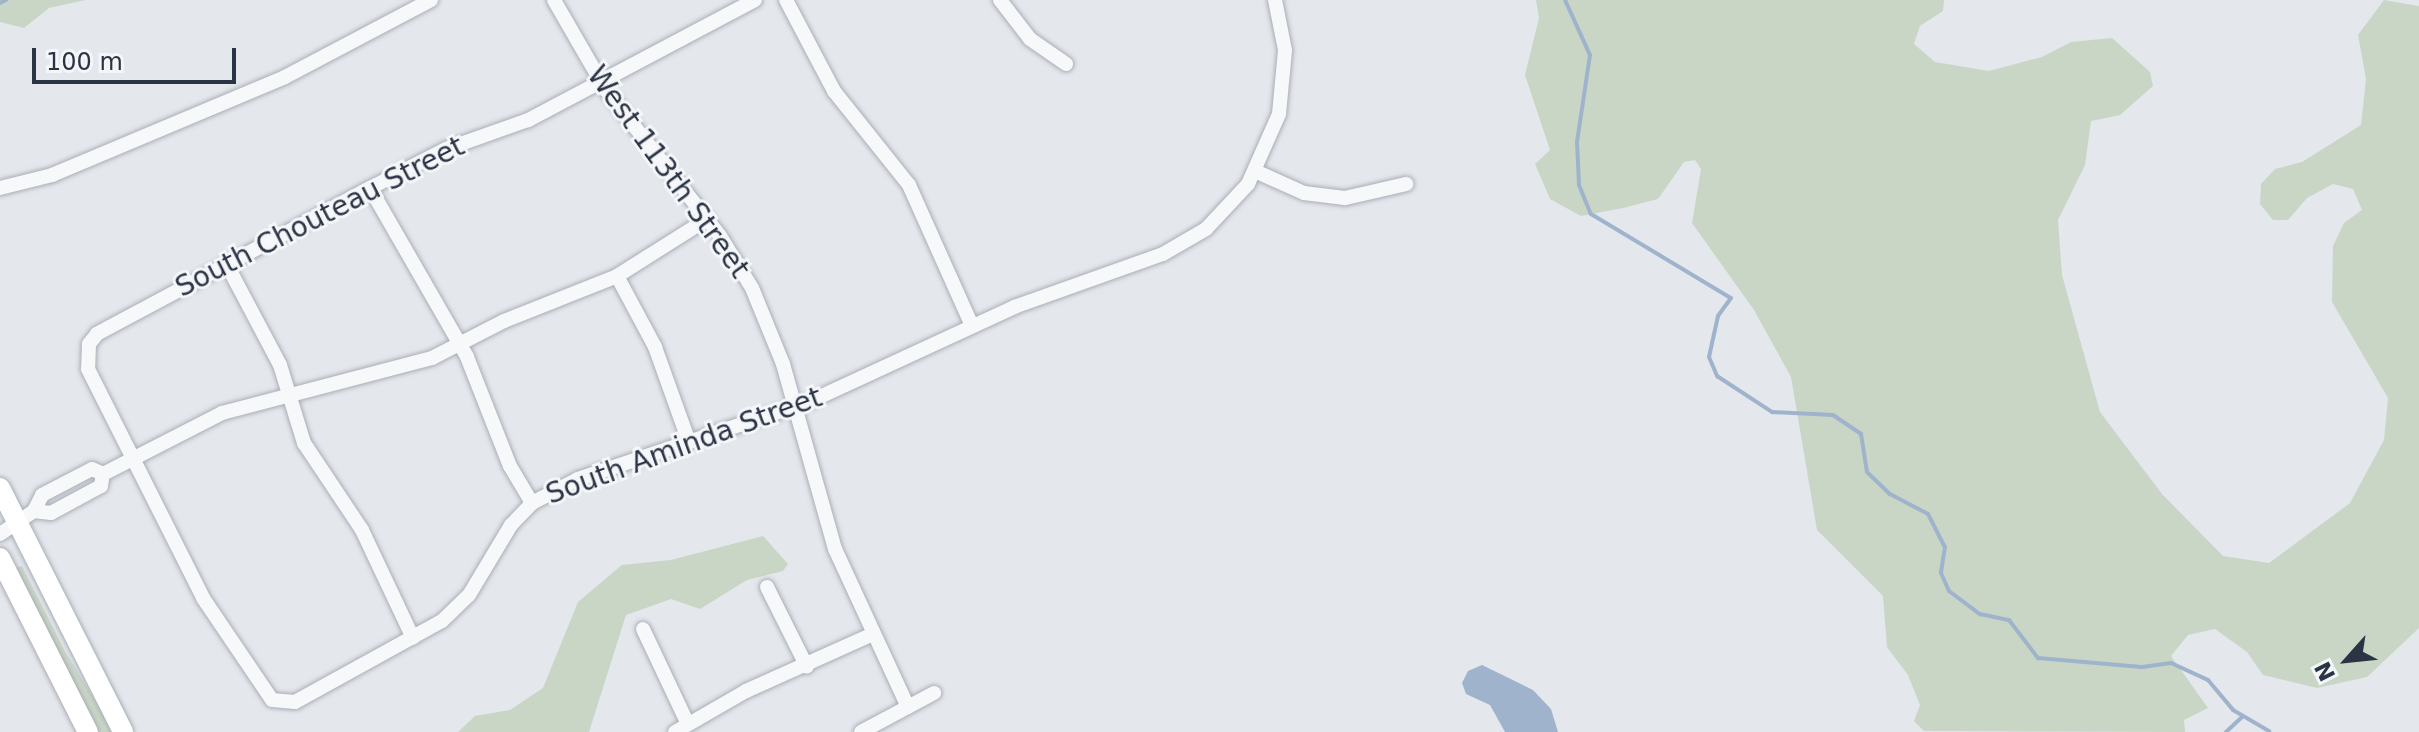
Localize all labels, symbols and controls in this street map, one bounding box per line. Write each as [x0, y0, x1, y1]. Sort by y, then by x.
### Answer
scale bar [36, 32, 240, 82]
text: 100 m [46, 48, 123, 76]
street label: West 113th Street [580, 59, 756, 285]
street label: South Chouteau Street [170, 129, 470, 305]
street label: South Aminda Street [541, 380, 827, 512]
north arrow [2307, 620, 2387, 700]
text: N [2310, 657, 2340, 685]

